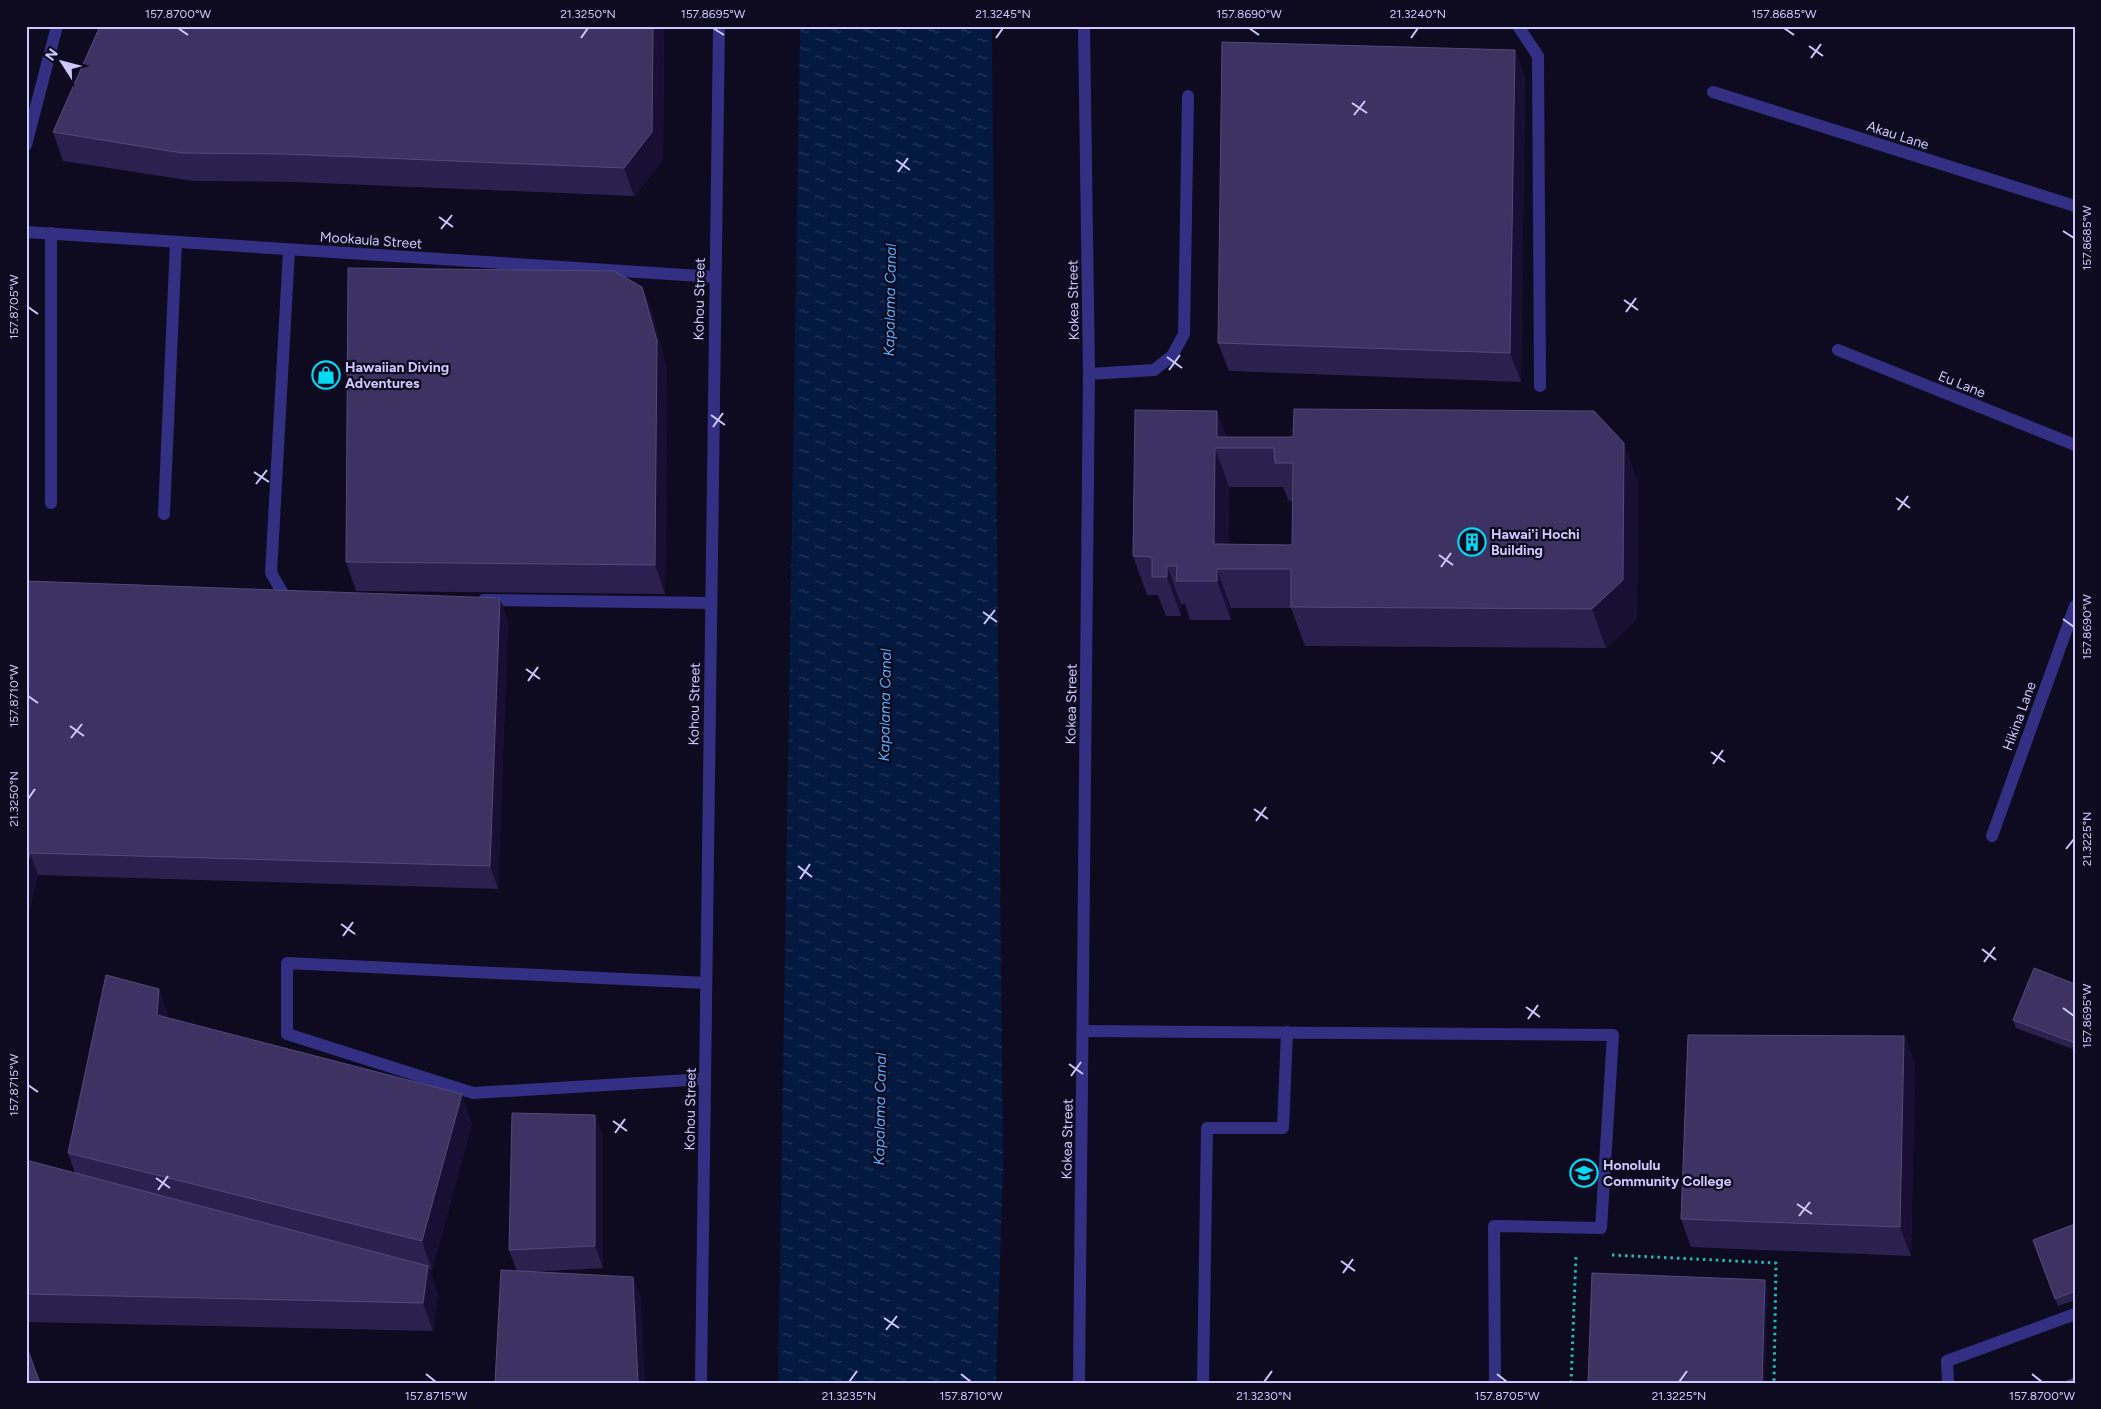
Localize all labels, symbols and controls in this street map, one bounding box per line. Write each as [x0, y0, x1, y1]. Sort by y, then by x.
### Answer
text: 157.8700°W [145, 7, 211, 21]
text: 21.3250°N [560, 7, 616, 21]
text: 157.8695°W [681, 7, 746, 21]
text: 21.3245°N [975, 7, 1031, 21]
text: 157.8690°W [1216, 7, 1282, 21]
text: 21.3240°N [1390, 7, 1446, 21]
text: 157.8685°W [1751, 7, 1817, 21]
north arrow [38, 38, 88, 88]
text: N [42, 45, 62, 64]
street label: Akau Lane [1865, 117, 1931, 154]
text: 157.8685°W [2080, 205, 2094, 271]
street label: Mookaula Street [319, 228, 423, 253]
water label: Kapalama Canal [880, 243, 900, 357]
street label: Kohou Street [690, 257, 709, 341]
street label: Kokea Street [1064, 260, 1083, 340]
text: 157.8705°W [7, 274, 21, 340]
place label: Hawaiian Diving Adventures [345, 359, 449, 392]
shop icon: Hawaiian Diving Adventures [311, 360, 341, 390]
street label: Eu Lane [1936, 367, 1988, 402]
place label: Hawai'i Hochi Building [1491, 526, 1580, 559]
building icon: Hawai'i Hochi Building [1457, 527, 1487, 557]
text: 157.8690°W [2080, 594, 2094, 660]
water label: Kapalama Canal [875, 648, 895, 762]
street label: Kohou Street [685, 662, 704, 746]
text: 157.8710°W [7, 664, 21, 728]
street label: Kokea Street [1062, 664, 1081, 744]
street label: Hikina Lane [1999, 679, 2040, 753]
text: 21.3250°N [7, 771, 21, 827]
text: 21.3225°N [2080, 812, 2094, 866]
text: 157.8695°W [2080, 983, 2094, 1048]
water label: Kapalama Canal [870, 1052, 890, 1166]
text: 157.8715°W [7, 1053, 21, 1116]
street label: Kohou Street [681, 1067, 700, 1151]
street label: Kokea Street [1058, 1099, 1077, 1179]
place label: Honolulu Community College [1603, 1157, 1732, 1190]
school or university icon: Honolulu Community College [1569, 1158, 1599, 1188]
text: 157.8715°W [405, 1389, 468, 1403]
text: 21.3235°N [822, 1389, 876, 1403]
text: 157.8710°W [939, 1389, 1003, 1403]
text: 21.3230°N [1236, 1389, 1292, 1403]
text: 157.8705°W [1474, 1389, 1540, 1403]
text: 21.3225°N [1652, 1389, 1706, 1403]
text: 157.8700°W [2009, 1389, 2075, 1403]

